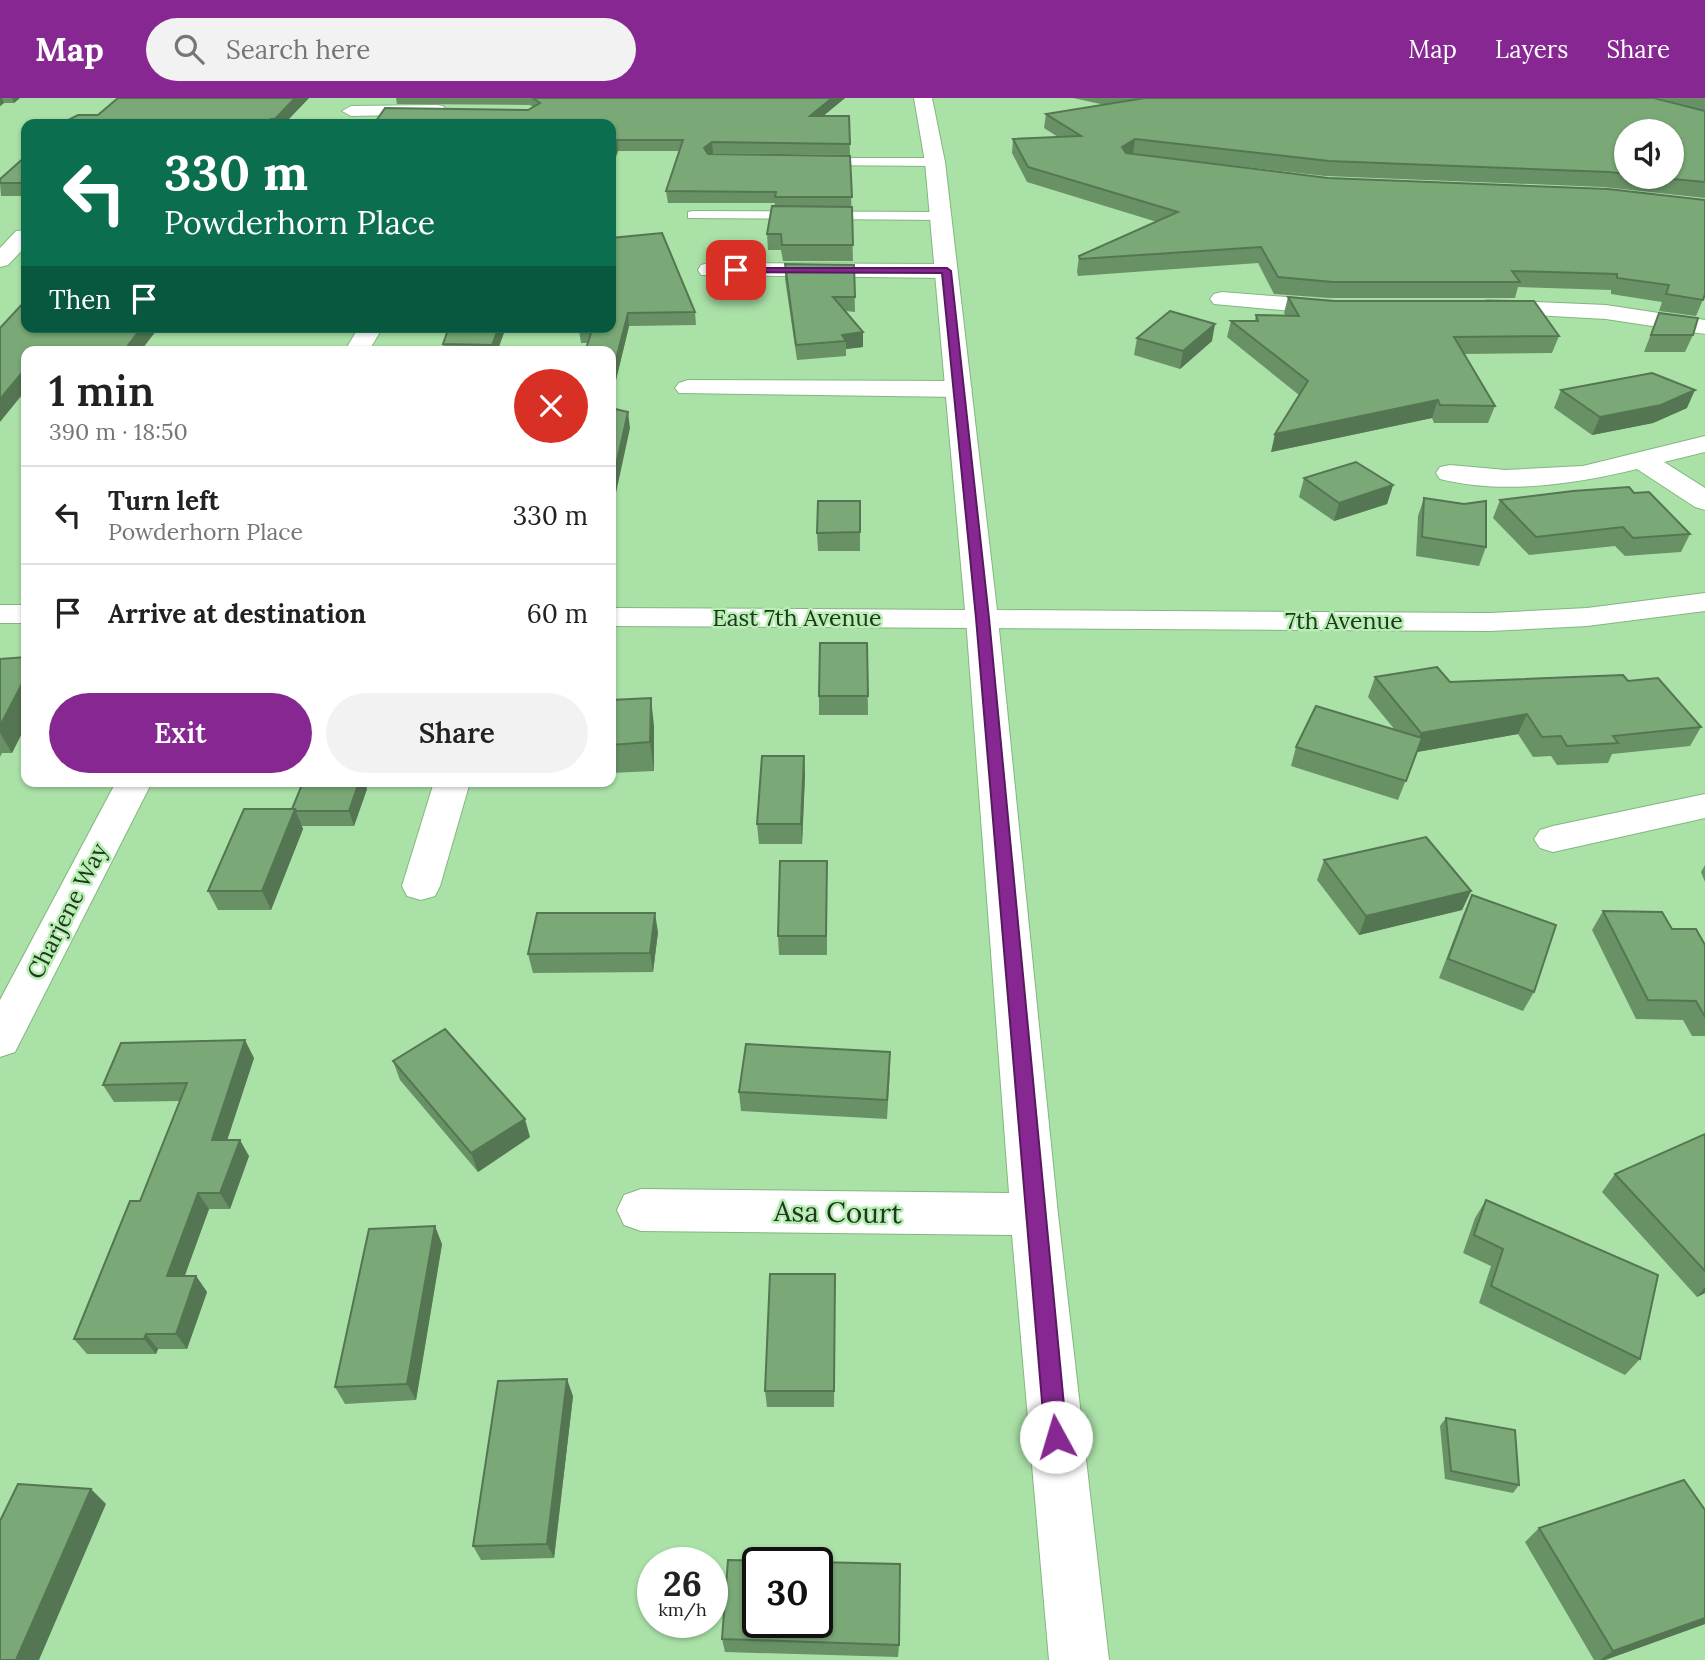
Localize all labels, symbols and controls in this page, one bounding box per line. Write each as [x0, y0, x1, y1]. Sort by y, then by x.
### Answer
search box [146, 18, 636, 81]
text: Map [35, 28, 104, 70]
icon: search [170, 30, 208, 68]
text: Search here [226, 33, 370, 66]
text: Map [1408, 34, 1457, 65]
text: Layers [1495, 34, 1568, 65]
text: Share [1606, 34, 1670, 65]
map controls [1614, 119, 1684, 189]
button: sound [1614, 119, 1684, 189]
text: 330 m [164, 141, 308, 203]
icon: left [49, 147, 140, 238]
text: Powderhorn Place [164, 202, 435, 243]
pin [706, 240, 766, 300]
icon: arrive [717, 251, 755, 289]
icon: arrive [125, 280, 163, 318]
text: Then [49, 283, 111, 316]
text: 1 min [49, 364, 154, 418]
button: close [514, 369, 588, 443]
text: 390 m · 18:50 [49, 417, 188, 446]
text: Turn left [108, 484, 219, 517]
icon: left [49, 496, 87, 534]
text: 330 m [513, 499, 588, 532]
text: Powderhorn Place [108, 517, 303, 546]
icon: arrive [49, 594, 87, 632]
text: Arrive at destination [108, 597, 366, 630]
text: 60 m [527, 597, 588, 630]
street label: East 7th Avenue [712, 603, 882, 632]
street label: 7th Avenue [1285, 606, 1403, 635]
button: Exit [49, 693, 312, 773]
button: Share [326, 693, 588, 773]
street label: Charjene Way [20, 837, 114, 983]
street label: Asa Court [773, 1193, 903, 1231]
position arrow [1019, 1400, 1093, 1474]
speed limit sign: 30 [742, 1547, 833, 1638]
text: 26 [663, 1561, 702, 1606]
text: km/h [658, 1598, 707, 1621]

